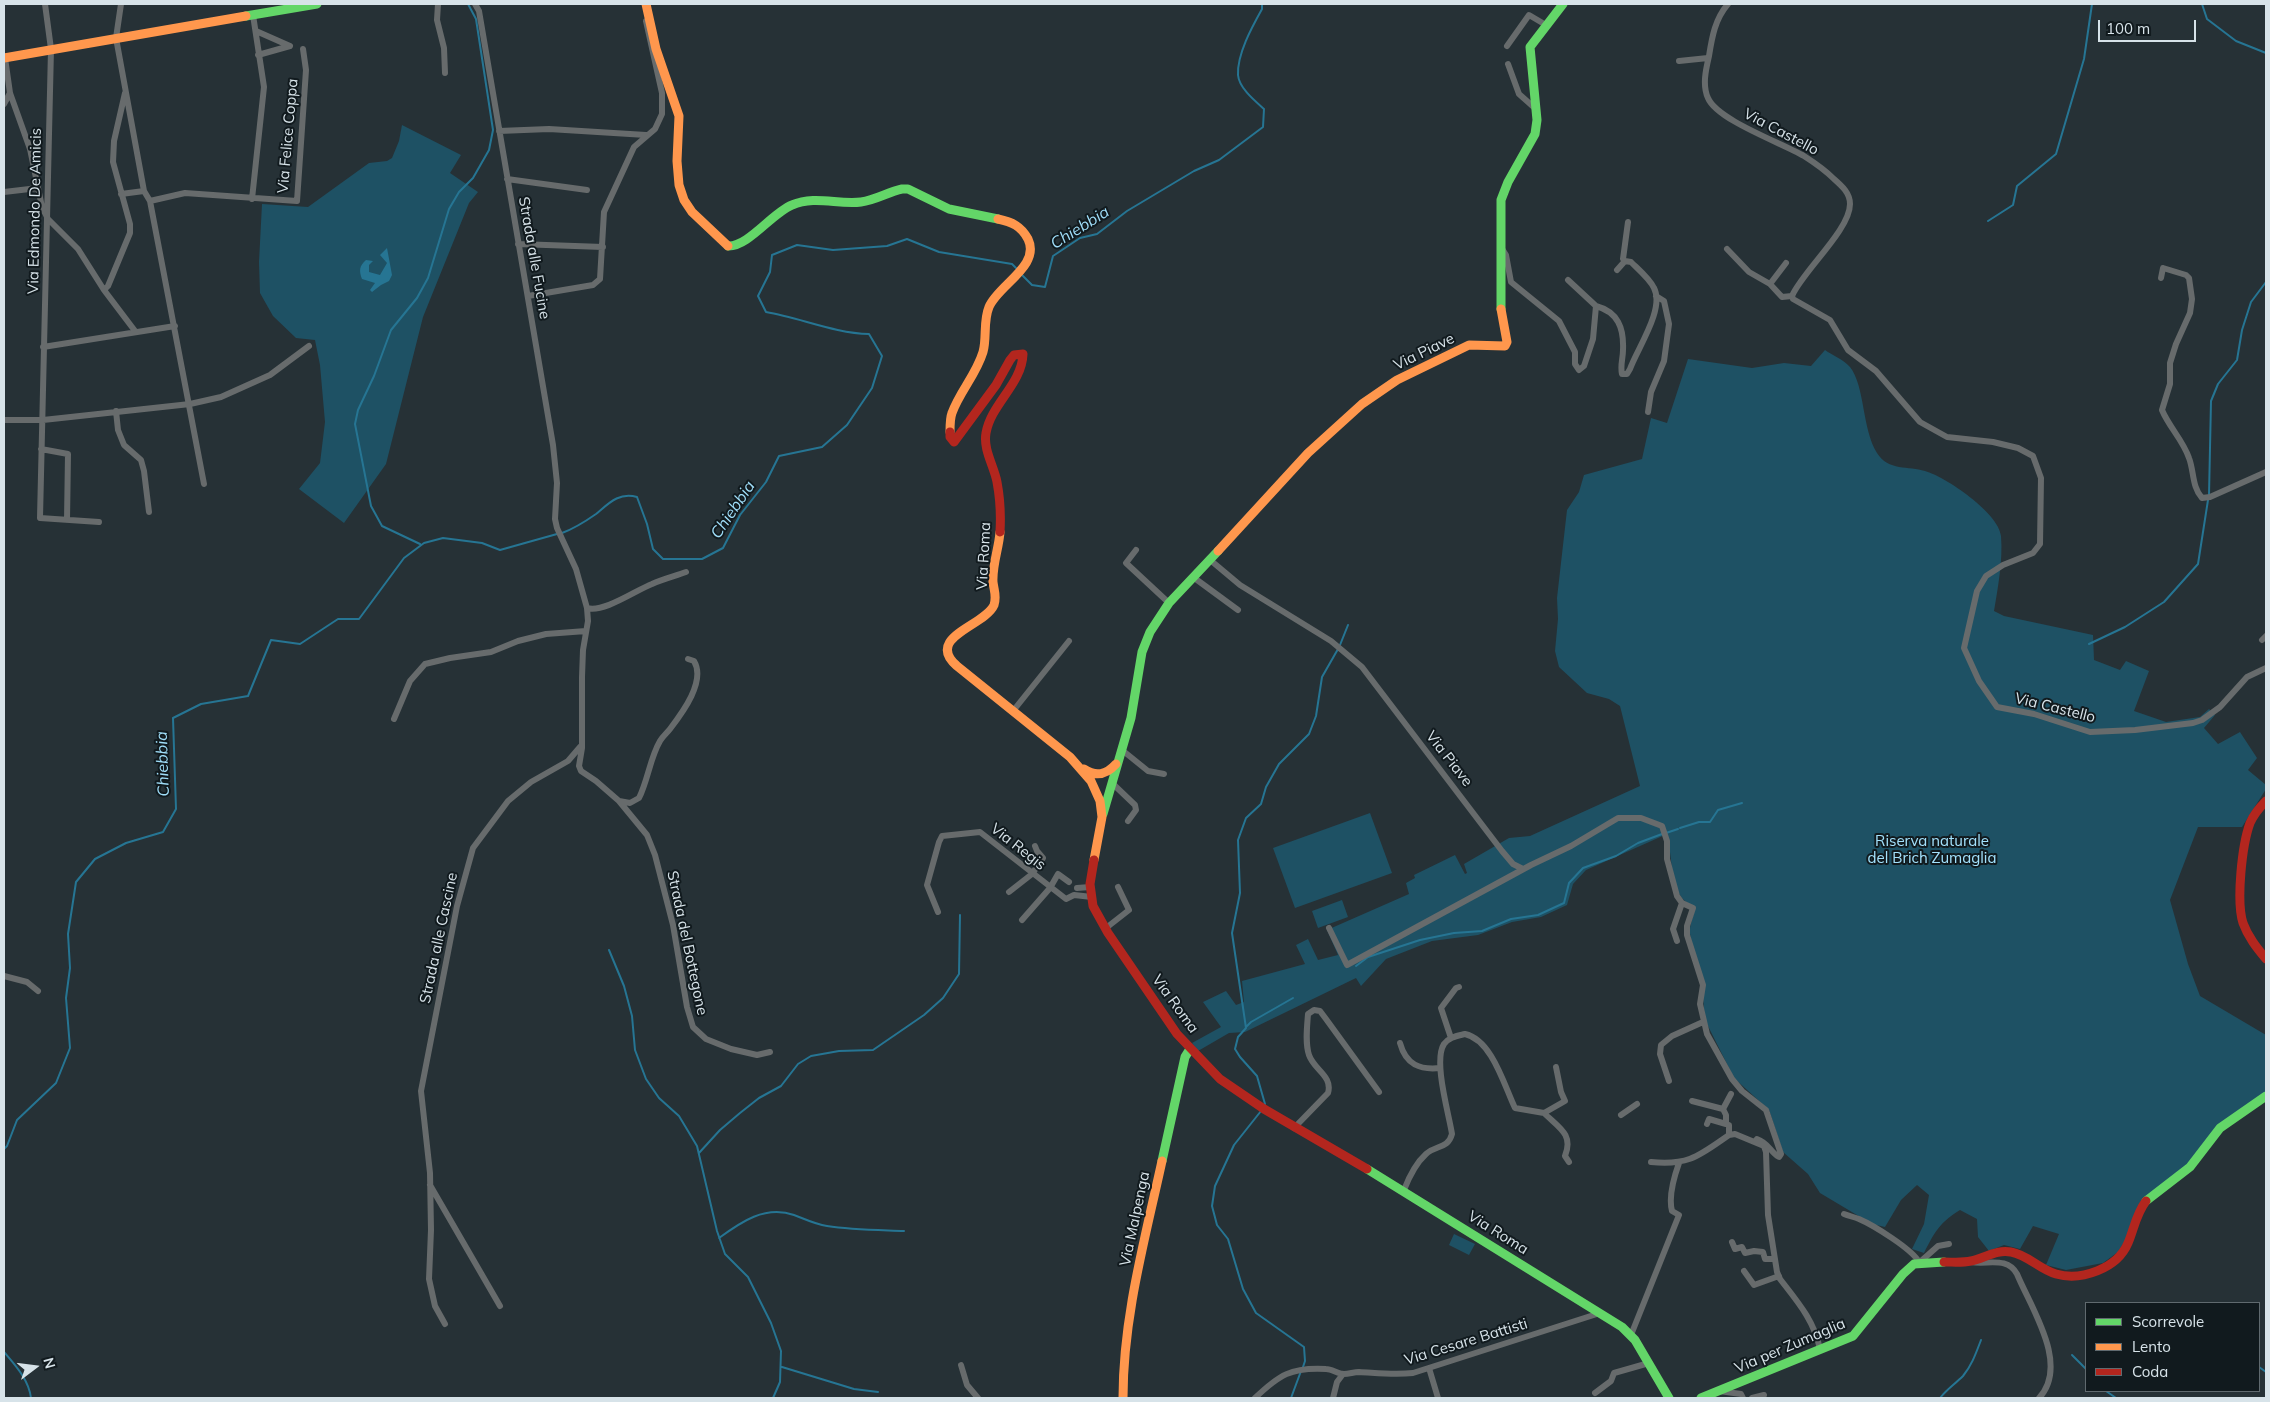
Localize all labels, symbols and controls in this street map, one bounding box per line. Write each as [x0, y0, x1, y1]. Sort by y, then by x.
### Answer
scale bar [2100, 10, 2198, 42]
text: 100 m [2106, 19, 2150, 38]
street label: Via Felice Coppa [274, 78, 302, 194]
street label: Via Castello [1740, 105, 1822, 159]
street label: Via Edmondo De Amicis [25, 128, 45, 294]
street label: Strada alle Fucine [514, 195, 554, 321]
water label: Chiebbia [1047, 203, 1113, 253]
street label: Via Piave [1391, 330, 1457, 374]
water label: Chiebbia [707, 478, 759, 542]
street label: Via Roma [973, 522, 995, 590]
street label: Via Castello [2013, 689, 2097, 727]
street label: Via Piave [1422, 728, 1476, 790]
water label: Chiebbia [152, 731, 174, 797]
street label: Via Regis [987, 820, 1049, 874]
park label: Riserva naturale del Brich Zumaglia [1868, 832, 1996, 867]
street label: Strada del Bottegone [663, 869, 711, 1017]
street label: Strada alle Cascine [416, 871, 462, 1005]
street label: Via Roma [1148, 971, 1202, 1037]
street label: Via Malpenga [1116, 1170, 1154, 1268]
street label: Via Roma [1464, 1207, 1532, 1259]
legend [2085, 1302, 2260, 1392]
text: Scorrevole [2132, 1312, 2204, 1331]
street label: Via Cesare Battisti [1402, 1315, 1530, 1369]
street label: Via per Zumaglia [1732, 1315, 1848, 1377]
text: Lento [2132, 1337, 2171, 1356]
north arrow [10, 1342, 60, 1392]
text: N [39, 1356, 60, 1371]
text: Coda [2132, 1362, 2168, 1381]

